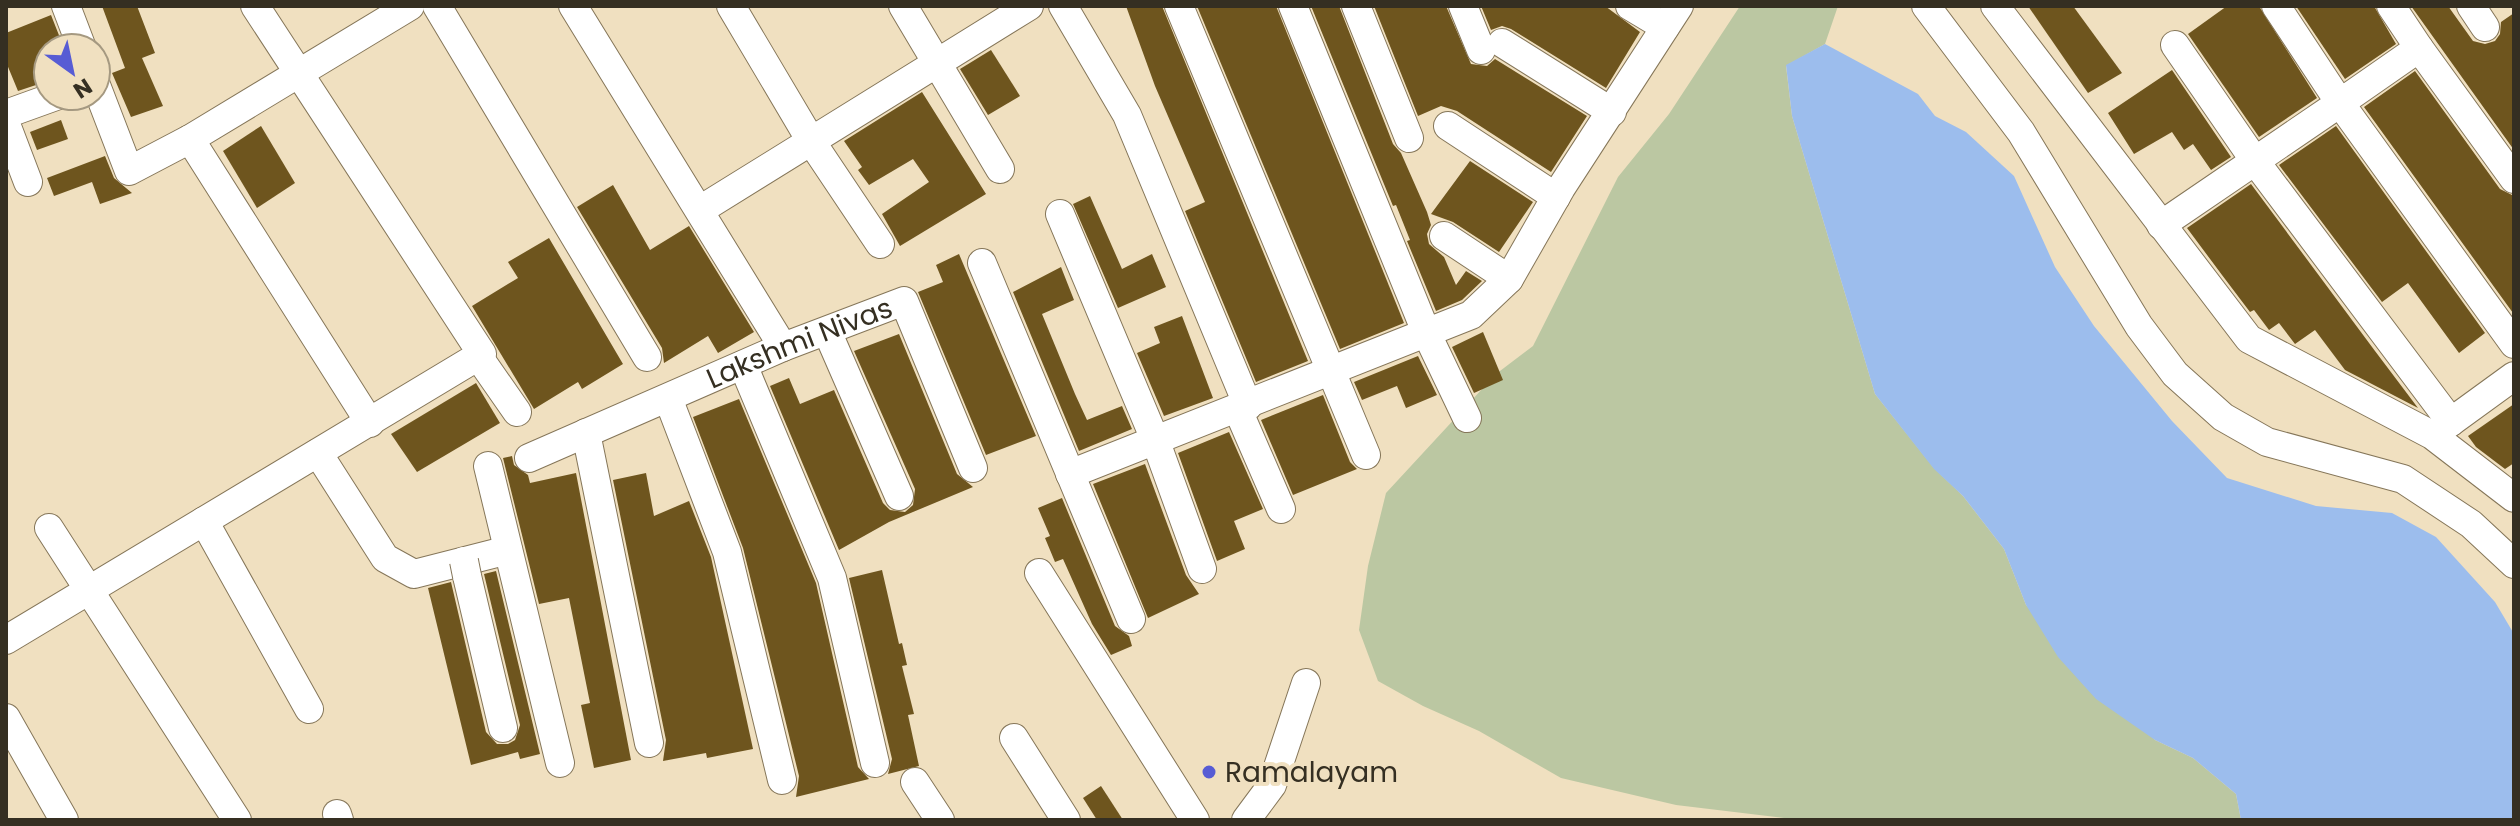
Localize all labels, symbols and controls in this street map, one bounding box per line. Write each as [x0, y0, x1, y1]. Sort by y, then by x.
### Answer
north arrow [32, 32, 112, 112]
text: N [67, 71, 98, 106]
street label: Lakshmi Nivas [700, 288, 898, 398]
place label: Ramalayam [1225, 753, 1398, 792]
marker: Ramalayam [1200, 763, 1218, 781]

